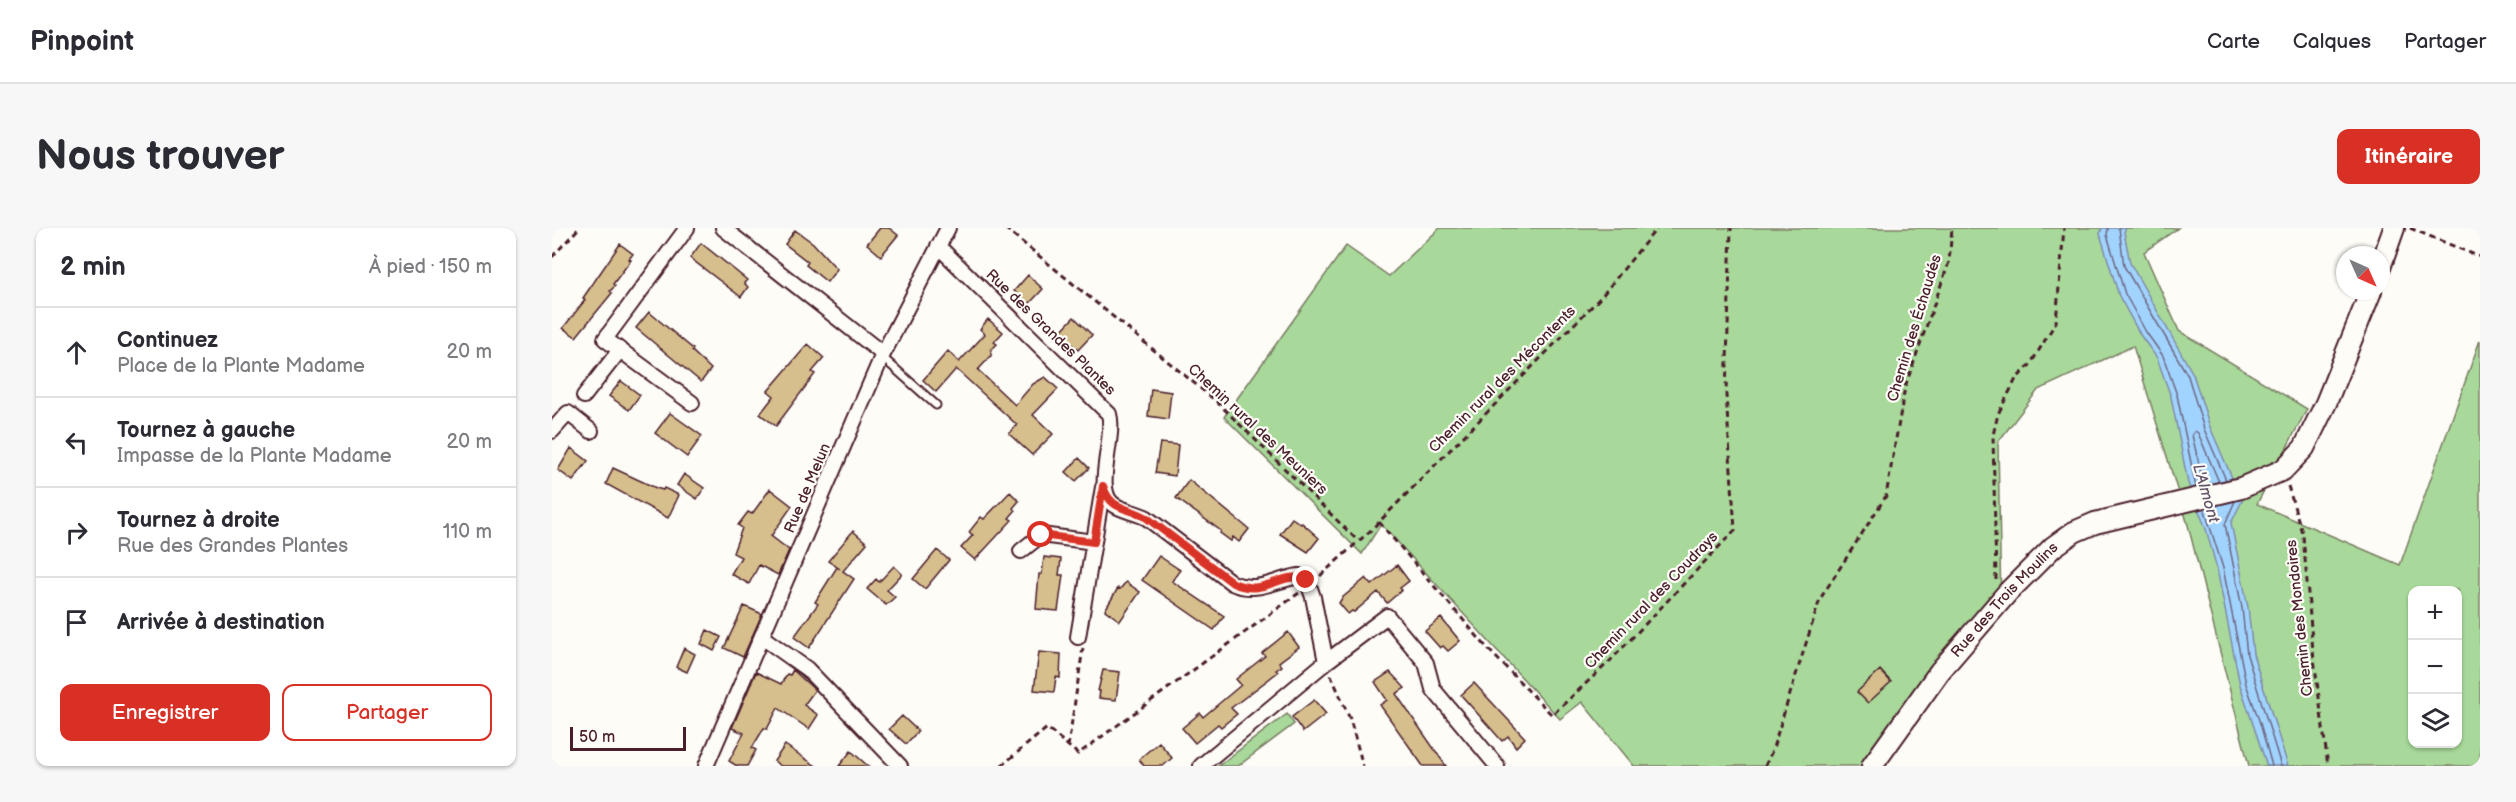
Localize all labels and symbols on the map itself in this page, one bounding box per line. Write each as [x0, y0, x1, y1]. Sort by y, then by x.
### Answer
north arrow [2336, 246, 2390, 300]
street label: Chemin des Échaudés [1883, 252, 1946, 404]
street label: Rue des Grandes Plantes [982, 265, 1120, 400]
street label: Chemin rural des Mécontents [1425, 301, 1580, 457]
street label: Chemin rural des Meuniers [1184, 360, 1332, 499]
street label: Rue de Melun [780, 441, 835, 536]
water label: L'Almont [2188, 462, 2223, 526]
route start [1027, 521, 1053, 547]
street label: Chemin rural des Coudrays [1581, 527, 1722, 673]
street label: Rue des Trois Moulins [1947, 538, 2063, 661]
street label: Chemin des Mondoires [2282, 538, 2317, 697]
route end [1292, 566, 1318, 592]
scale bar [570, 724, 686, 752]

